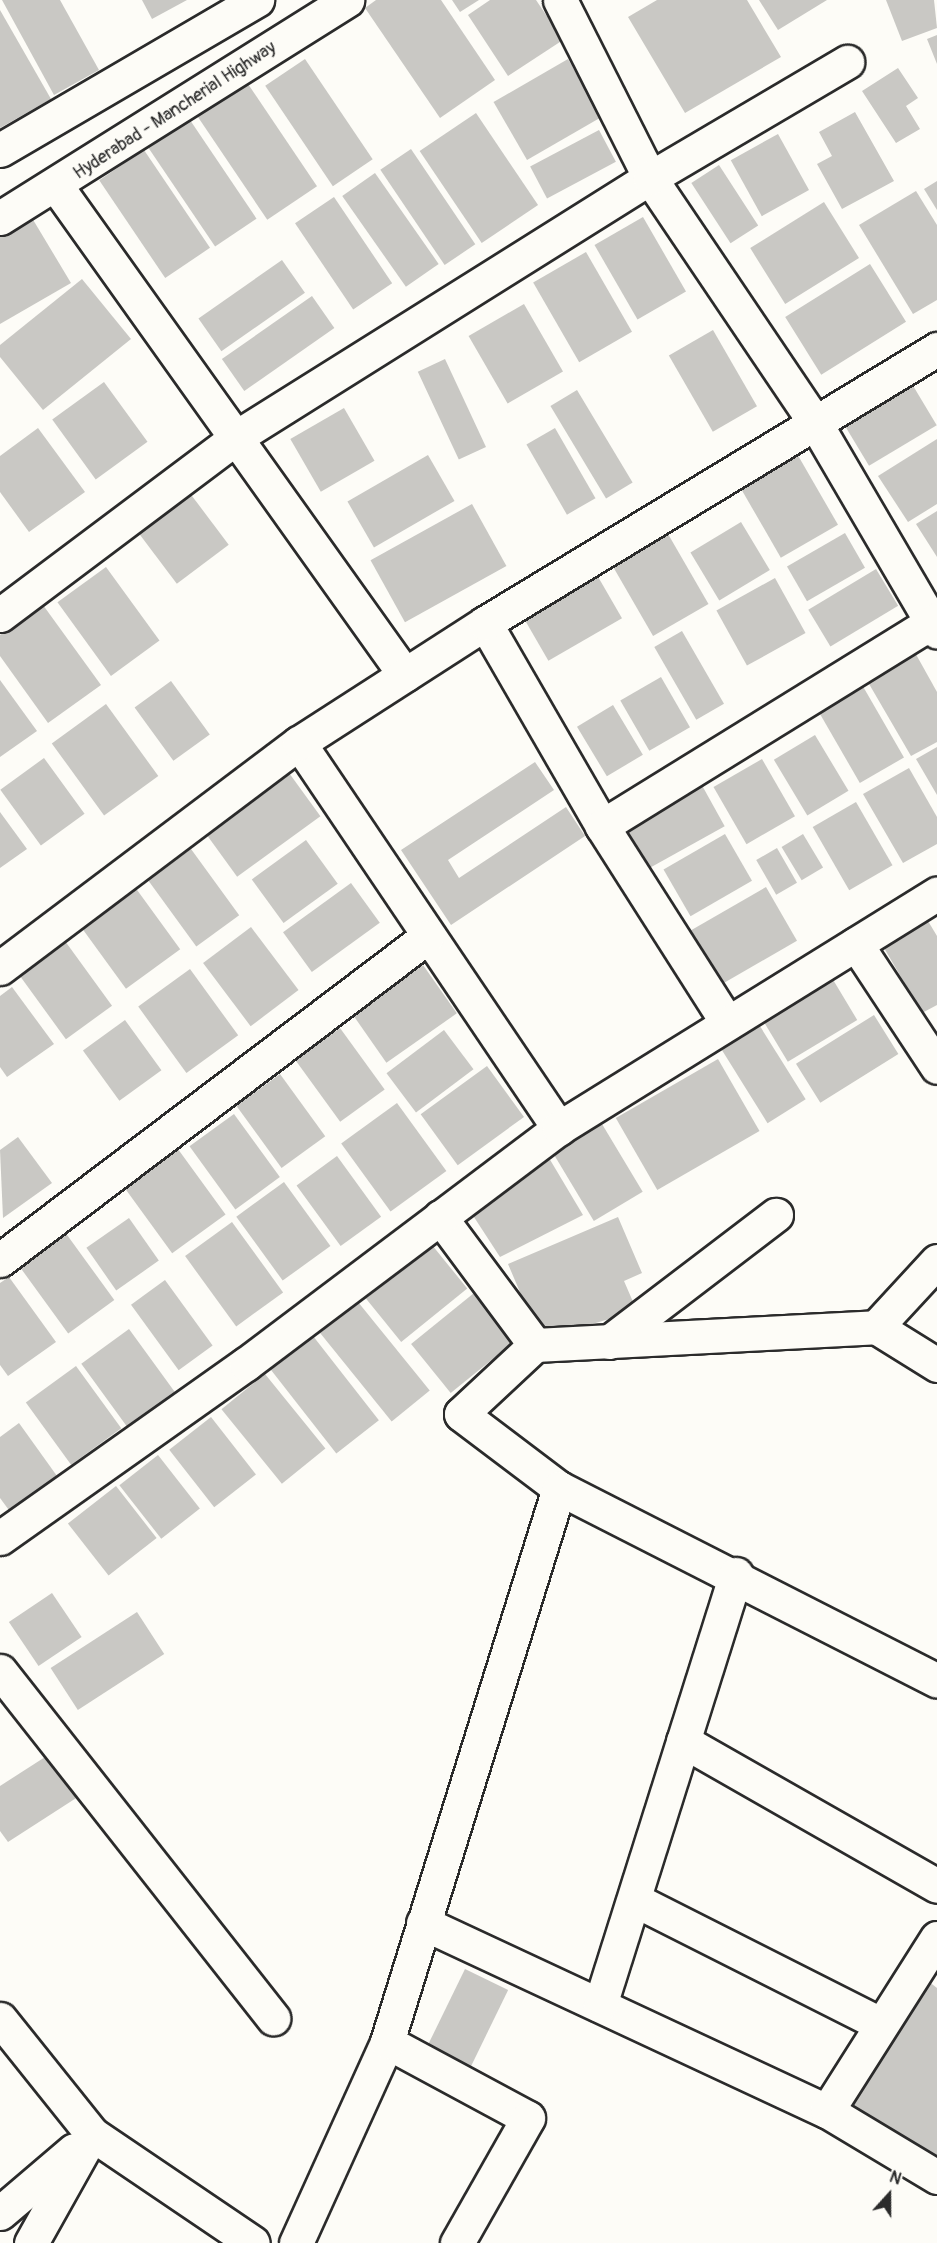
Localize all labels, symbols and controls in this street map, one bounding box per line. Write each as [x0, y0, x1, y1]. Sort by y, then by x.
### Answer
street label: Hyderabad - Mancherial Highway [70, 37, 280, 185]
north arrow [859, 2165, 919, 2225]
text: N [887, 2167, 904, 2189]

